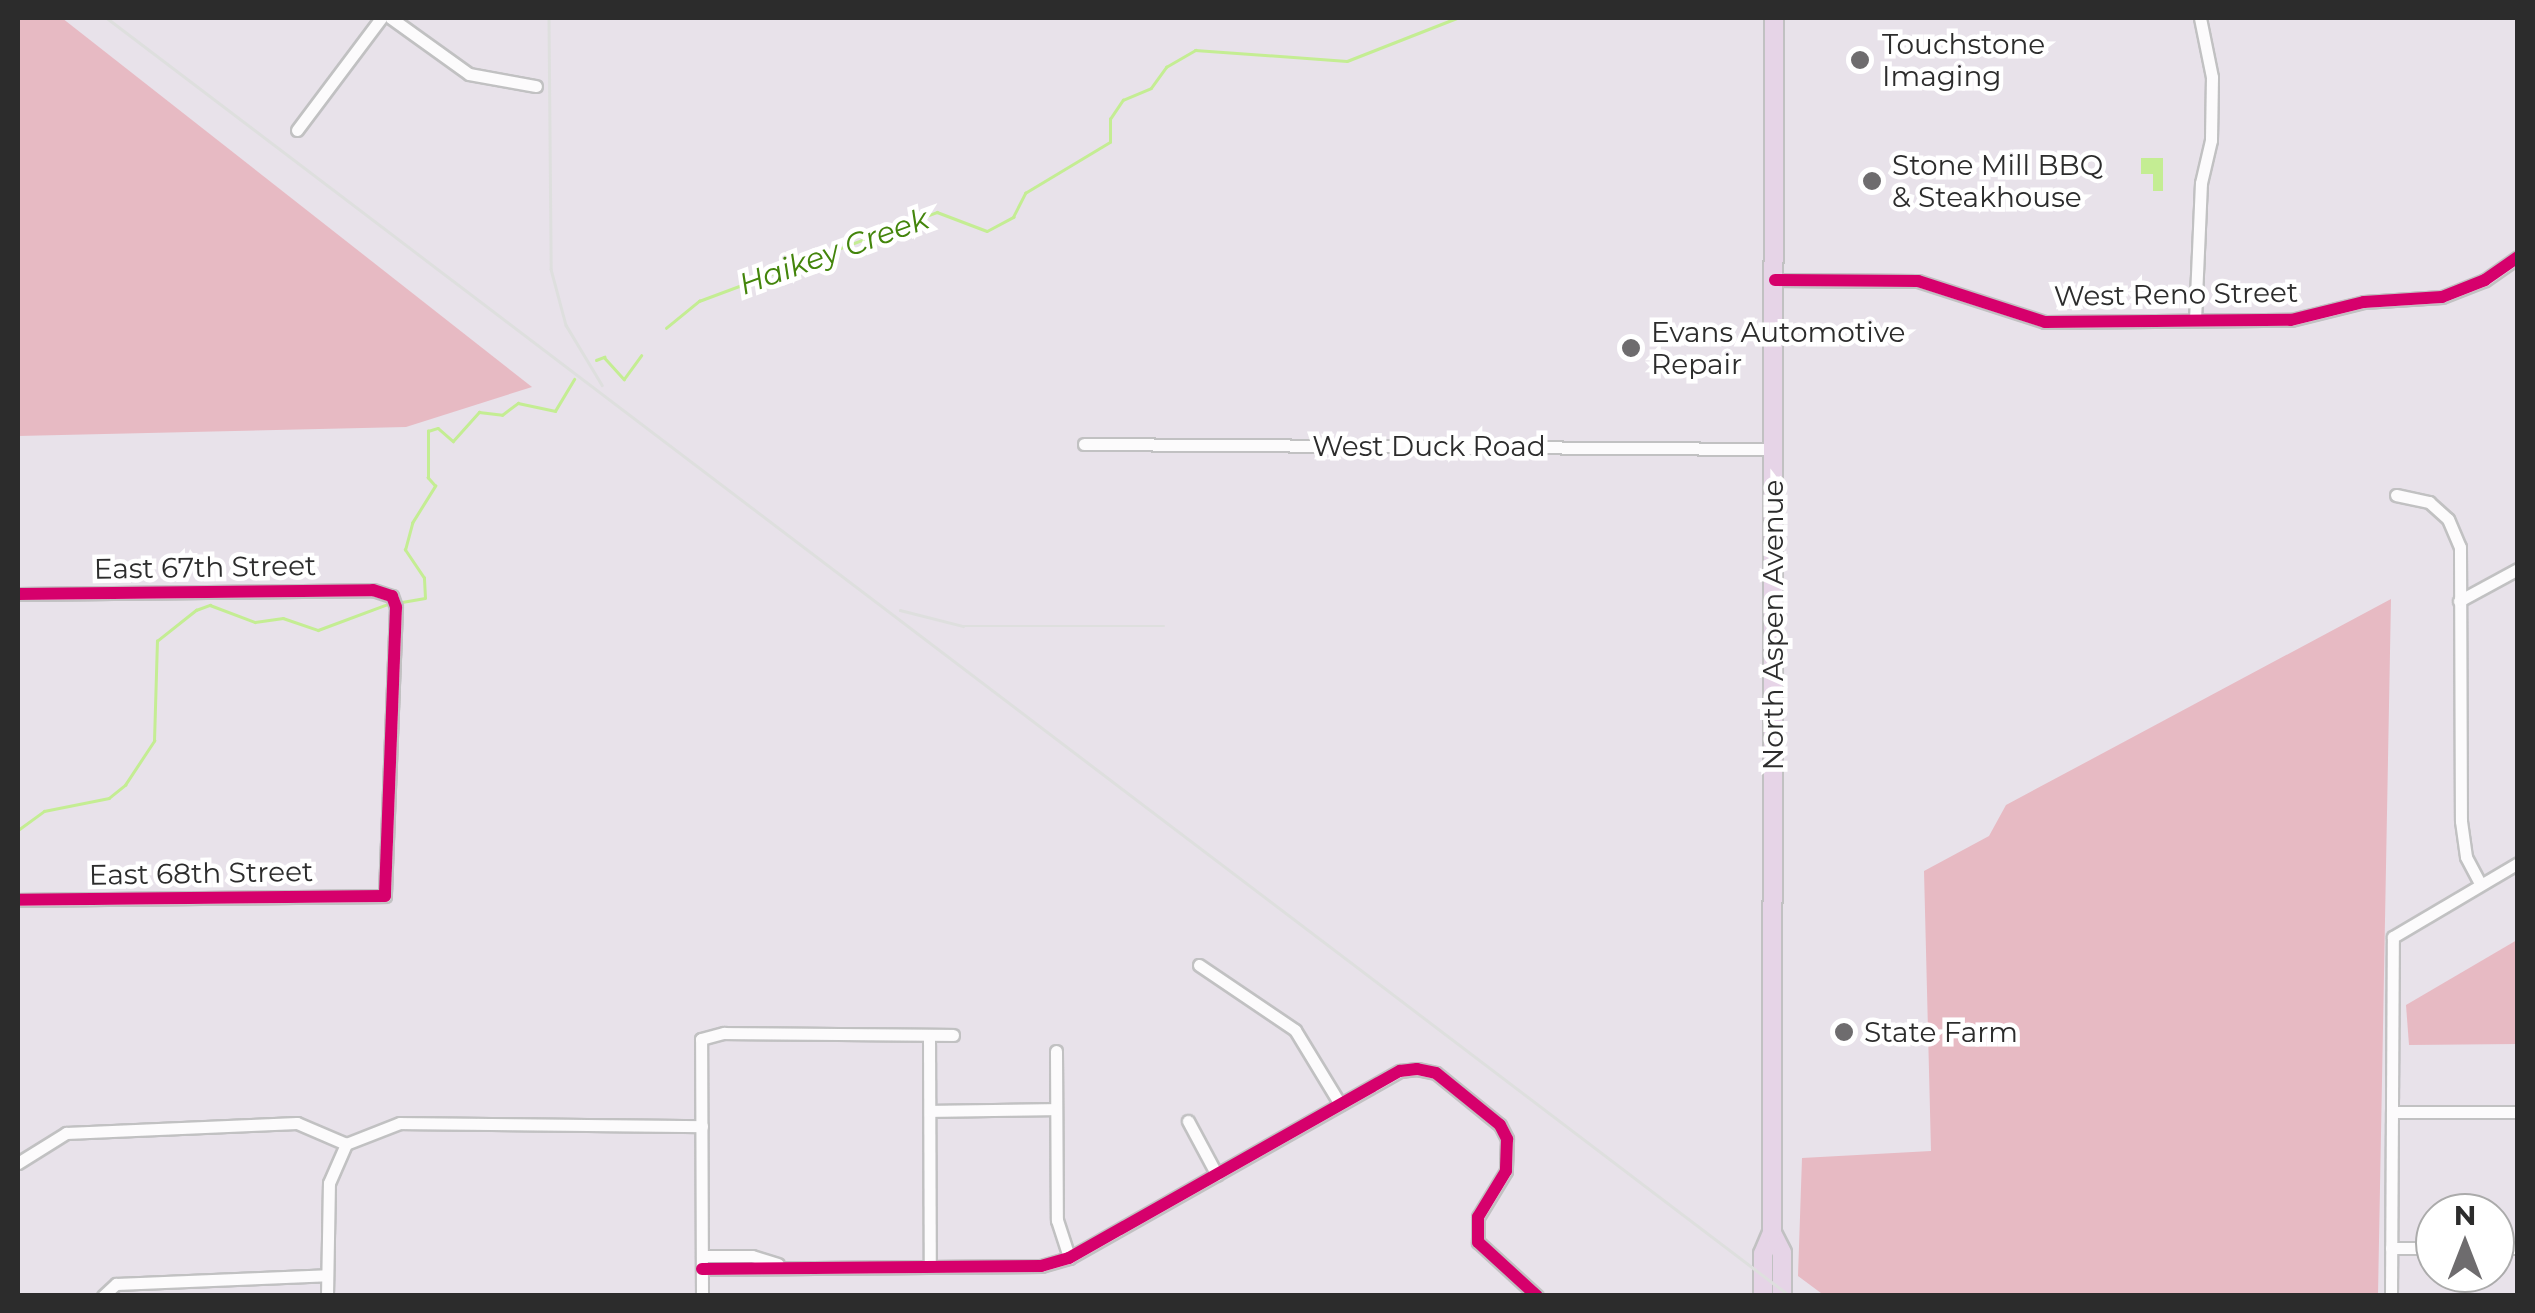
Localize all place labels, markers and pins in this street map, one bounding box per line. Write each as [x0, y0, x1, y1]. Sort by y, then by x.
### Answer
place label: Touchstone Imaging [1882, 27, 2045, 93]
marker: Touchstone Imaging [1847, 47, 1873, 73]
place label: Stone Mill BBQ & Steakhouse [1892, 148, 2103, 214]
marker: Stone Mill BBQ & Steakhouse [1861, 170, 1883, 192]
place label: Evans Automotive Repair [1651, 315, 1905, 381]
marker: Evans Automotive Repair [1620, 337, 1642, 359]
place label: State Farm [1864, 1015, 2018, 1049]
marker: State Farm [1833, 1021, 1855, 1043]

